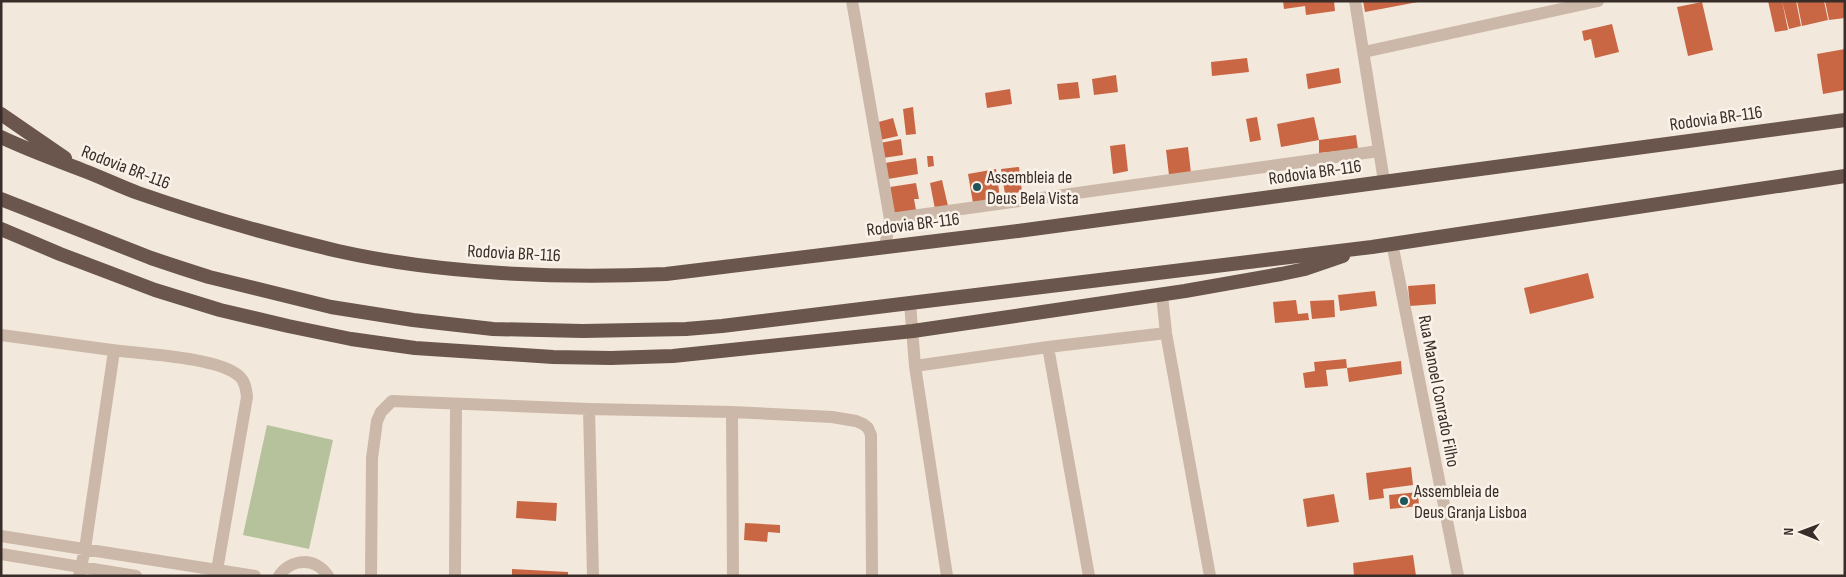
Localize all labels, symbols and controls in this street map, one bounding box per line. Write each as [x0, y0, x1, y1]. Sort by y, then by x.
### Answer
street label: Rodovia BR-116 [1668, 102, 1764, 135]
street label: Rodovia BR-116 [78, 141, 173, 194]
street label: Rodovia BR-116 [1267, 156, 1363, 189]
place label: Assembleia de Deus Bela Vista [986, 167, 1079, 209]
marker: Assembleia de Deus Bela Vista [971, 181, 983, 193]
street label: Rodovia BR-116 [865, 208, 961, 241]
street label: Rodovia BR-116 [467, 241, 561, 266]
street label: Rua Manoel Conrado Filho [1413, 313, 1464, 469]
place label: Assembleia de Deus Granja Lisboa [1413, 481, 1527, 523]
marker: Assembleia de Deus Granja Lisboa [1398, 495, 1410, 507]
north arrow [1776, 507, 1826, 557]
text: N [1780, 528, 1797, 536]

